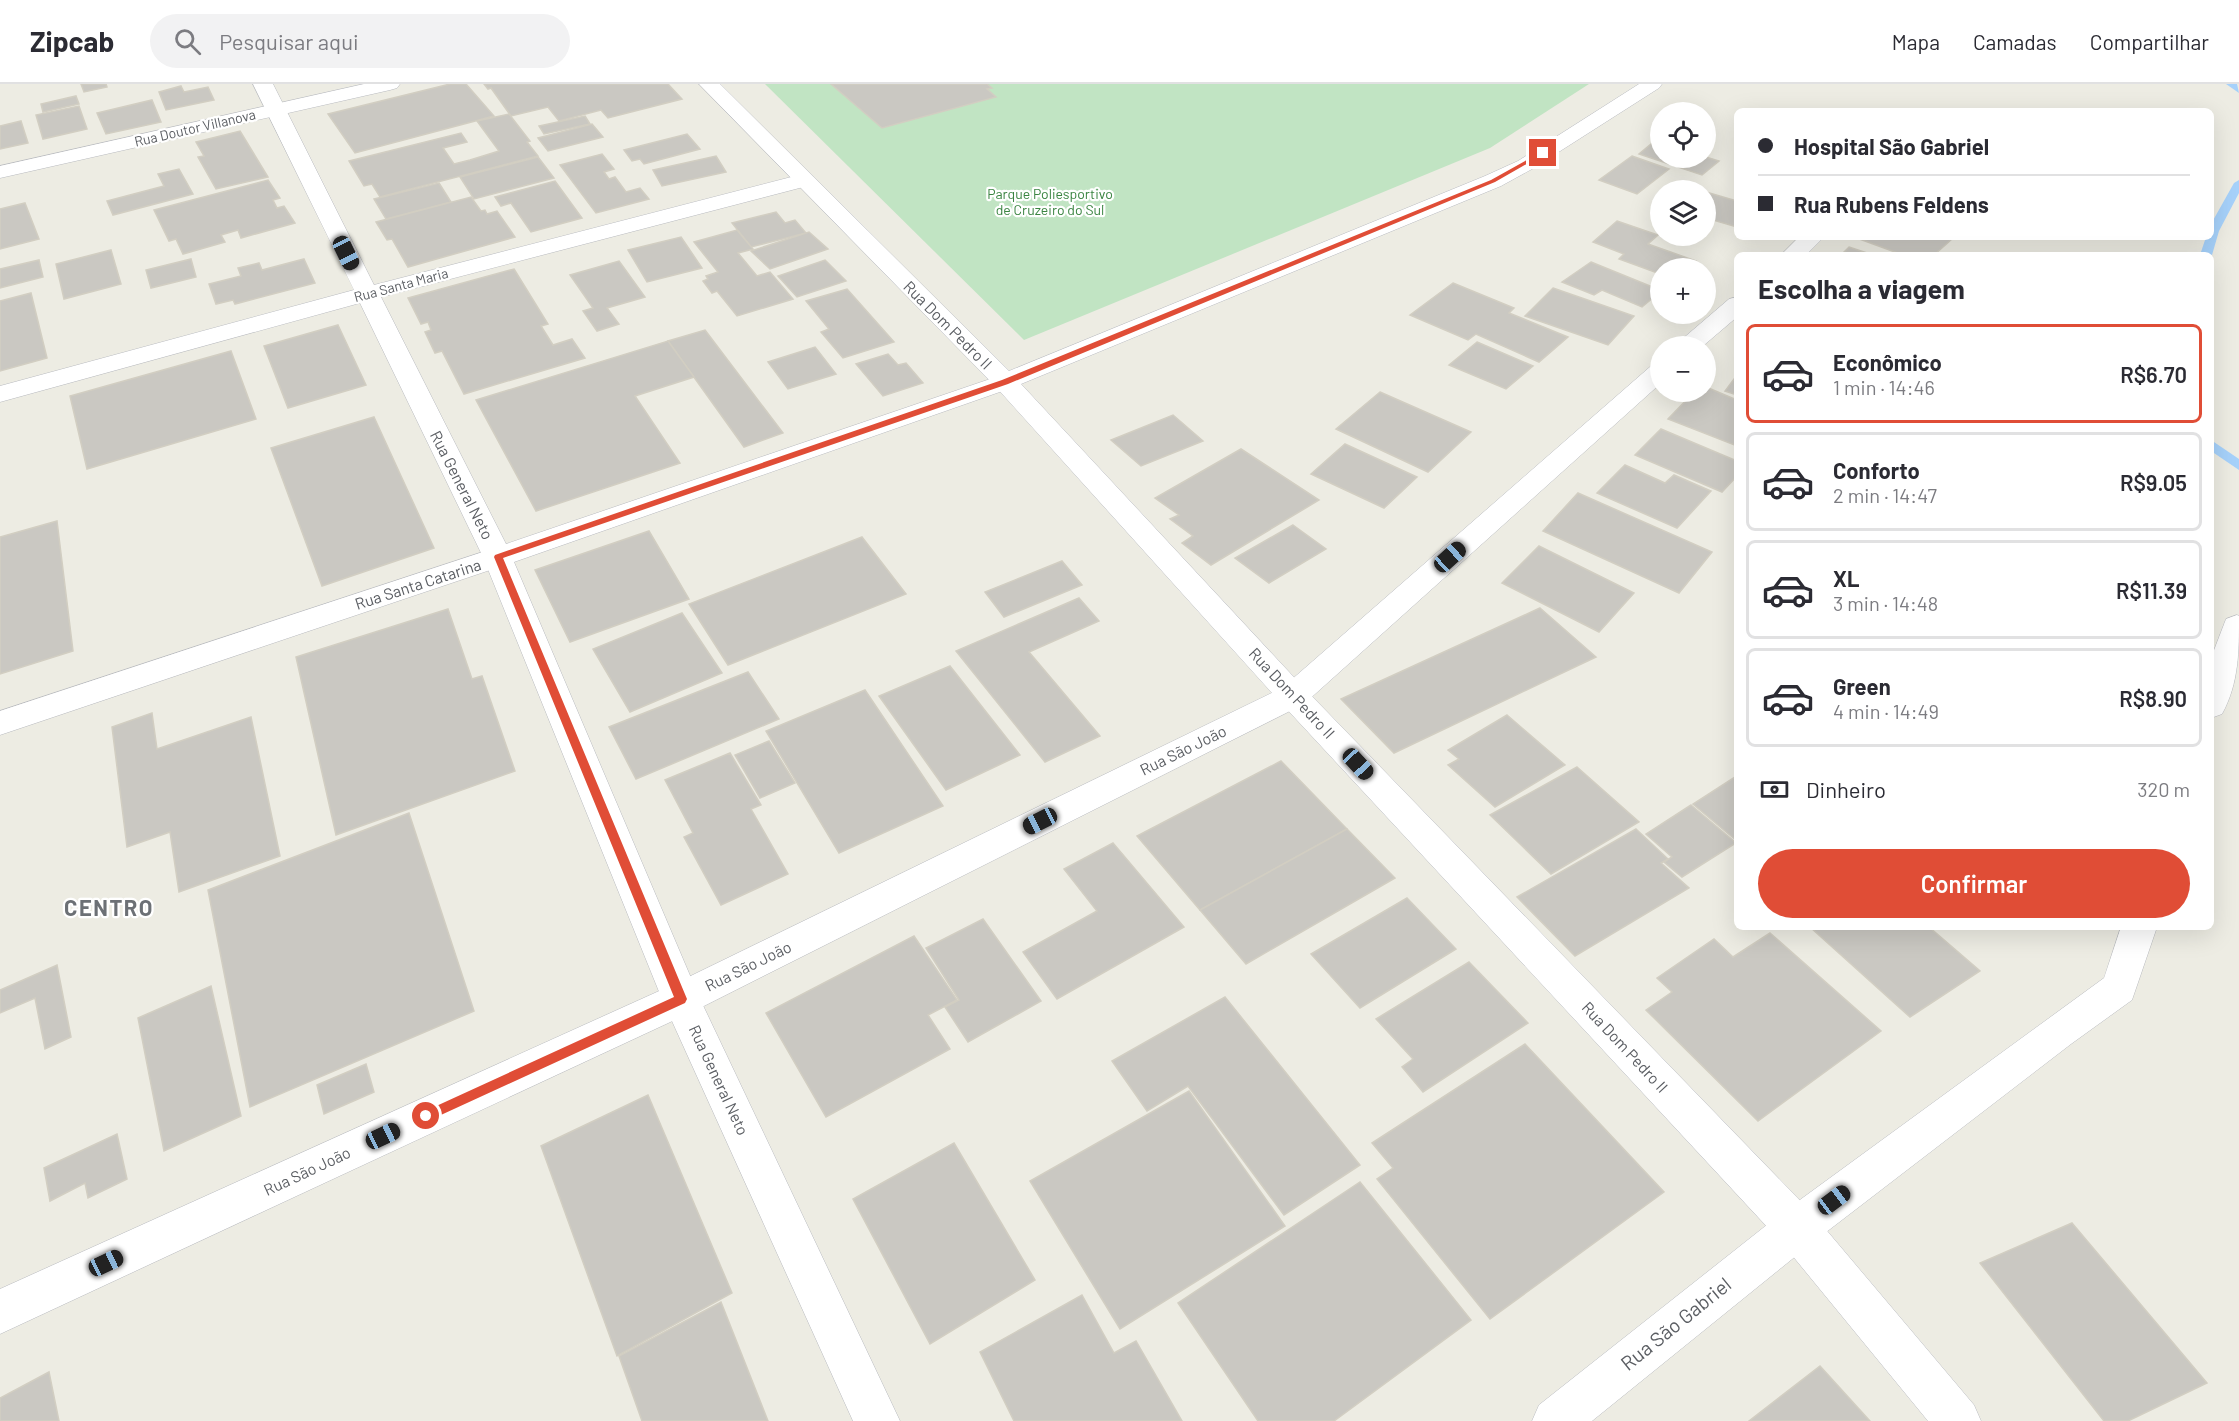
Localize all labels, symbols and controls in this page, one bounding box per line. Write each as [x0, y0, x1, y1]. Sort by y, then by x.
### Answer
search box [150, 14, 570, 68]
text: Zipcab [30, 24, 114, 58]
icon: search [171, 25, 204, 58]
text: Pesquisar aqui [219, 28, 359, 54]
text: Mapa [1892, 29, 1940, 54]
text: Camadas [1973, 29, 2057, 54]
text: Compartilhar [2090, 29, 2209, 54]
map controls [1650, 102, 1716, 402]
button: locate [1650, 102, 1716, 168]
street label: Rua Doutor Villanova [133, 105, 257, 150]
text: Hospital São Gabriel [1794, 133, 1989, 159]
route end [1529, 139, 1556, 166]
button: layers [1650, 180, 1716, 246]
park label: Parque Poliesportivo de Cruzeiro do Sul [987, 185, 1113, 218]
text: Rua Rubens Feldens [1794, 191, 1989, 217]
car [330, 233, 362, 273]
button: + [1650, 258, 1716, 324]
street label: Rua Santa Maria [352, 264, 450, 305]
text: Escolha a viagem [1758, 272, 1965, 304]
street label: Rua Dom Pedro II [900, 276, 997, 373]
button: − [1650, 336, 1716, 402]
icon: car [1761, 347, 1815, 401]
text: Econômico [1833, 349, 1942, 375]
text: R$6.70 [2120, 361, 2187, 387]
text: 1 min · 14:46 [1833, 375, 1935, 399]
street label: Rua General Neto [427, 427, 498, 542]
icon: car [1761, 455, 1815, 509]
text: Conforto [1833, 457, 1920, 483]
text: R$9.05 [2120, 469, 2187, 495]
text: 2 min · 14:47 [1833, 483, 1937, 507]
car [1431, 538, 1469, 576]
street label: Rua Santa Catarina [352, 554, 483, 613]
icon: car [1761, 563, 1815, 617]
text: XL [1833, 565, 1859, 591]
text: R$11.39 [2116, 577, 2187, 603]
text: 3 min · 14:48 [1833, 591, 1938, 615]
street label: Rua Dom Pedro II [1245, 643, 1339, 742]
icon: car [1761, 671, 1815, 725]
text: Green [1833, 673, 1891, 699]
text: R$8.90 [2119, 685, 2187, 711]
text: 4 min · 14:49 [1833, 699, 1939, 723]
street label: Rua São João [1136, 720, 1229, 779]
car [1339, 745, 1377, 783]
icon: cash [1758, 773, 1791, 806]
text: Dinheiro [1806, 776, 1886, 802]
text: 320 m [2137, 777, 2190, 801]
car [1020, 805, 1060, 837]
button: Confirmar [1758, 849, 2190, 918]
district label: CENTRO [64, 894, 154, 920]
street label: Rua São João [701, 936, 794, 995]
street label: Rua Dom Pedro II [1578, 997, 1672, 1096]
street label: Rua General Neto [686, 1022, 753, 1138]
route start [412, 1102, 439, 1129]
car [363, 1120, 403, 1152]
street label: Rua São João [260, 1142, 353, 1199]
car [1814, 1182, 1854, 1218]
car [86, 1247, 126, 1279]
street label: Rua São Gabriel [1615, 1272, 1735, 1375]

